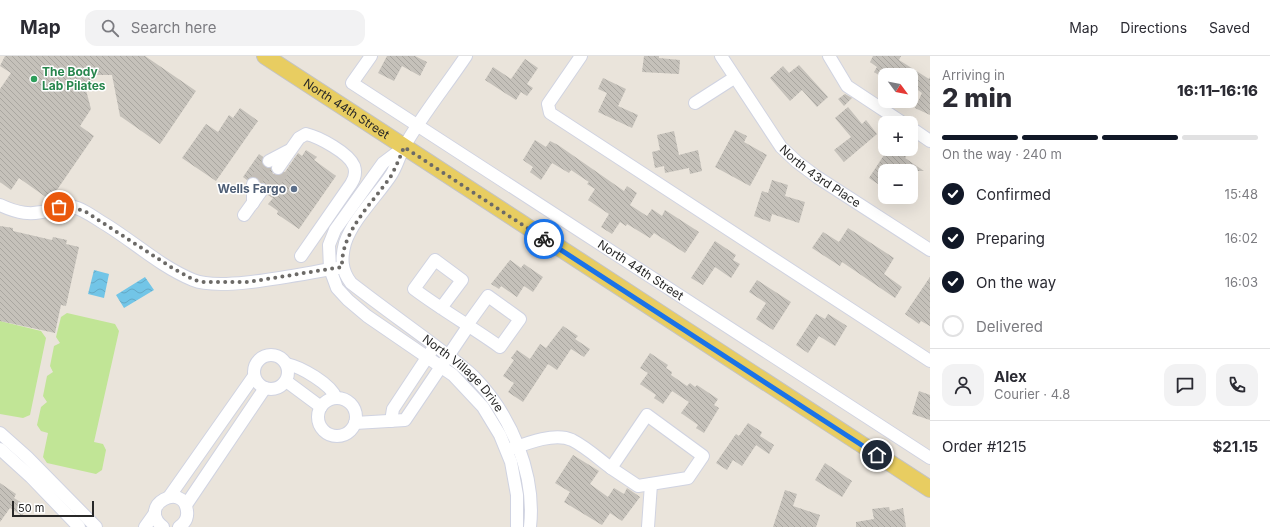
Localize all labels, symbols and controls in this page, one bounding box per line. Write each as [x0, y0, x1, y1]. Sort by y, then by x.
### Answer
search box [85, 10, 365, 46]
text: Map [20, 16, 61, 39]
icon: search [99, 17, 121, 39]
text: Search here [131, 18, 216, 37]
text: Map [1069, 19, 1098, 36]
text: Directions [1120, 19, 1187, 36]
text: Saved [1209, 19, 1250, 36]
place label: The Body Lab Pilates [42, 64, 106, 93]
text: Arriving in [942, 67, 1005, 83]
north arrow [878, 68, 918, 108]
map controls [878, 68, 918, 204]
marker: The Body Lab Pilates [29, 74, 39, 84]
street label: North 44th Street [301, 75, 392, 142]
text: 16:11–16:16 [1177, 81, 1258, 100]
text: 2 min [942, 82, 1012, 113]
button: + [878, 116, 918, 156]
street label: North 43rd Place [777, 142, 864, 210]
text: On the way · 240 m [942, 146, 1062, 162]
button: − [878, 164, 918, 204]
place label: Wells Fargo [218, 181, 286, 196]
icon: check [942, 183, 964, 205]
marker: Wells Fargo [289, 184, 299, 194]
text: Confirmed [976, 185, 1051, 204]
text: 15:48 [1225, 186, 1258, 202]
pin [42, 190, 76, 224]
icon: bag [48, 196, 70, 218]
courier [524, 219, 564, 259]
icon: check [942, 227, 964, 249]
icon: bike [533, 228, 555, 250]
text: Preparing [976, 229, 1045, 248]
text: 16:02 [1225, 230, 1258, 246]
street label: North 44th Street [595, 237, 687, 303]
icon: check [942, 271, 964, 293]
text: On the way [976, 273, 1056, 292]
text: 16:03 [1225, 274, 1258, 290]
text: Delivered [976, 317, 1043, 336]
street label: North Village Drive [420, 331, 507, 415]
button: person [942, 364, 984, 406]
button: chat [1164, 364, 1206, 406]
button: phone [1216, 364, 1258, 406]
text: Alex [994, 367, 1027, 386]
text: Courier · 4.8 [994, 386, 1070, 402]
text: Order #1215 [942, 437, 1027, 456]
text: $21.15 [1213, 437, 1258, 456]
pin [860, 438, 894, 472]
icon: home [866, 444, 888, 466]
scale bar [12, 499, 94, 518]
text: 50 m [18, 501, 44, 515]

